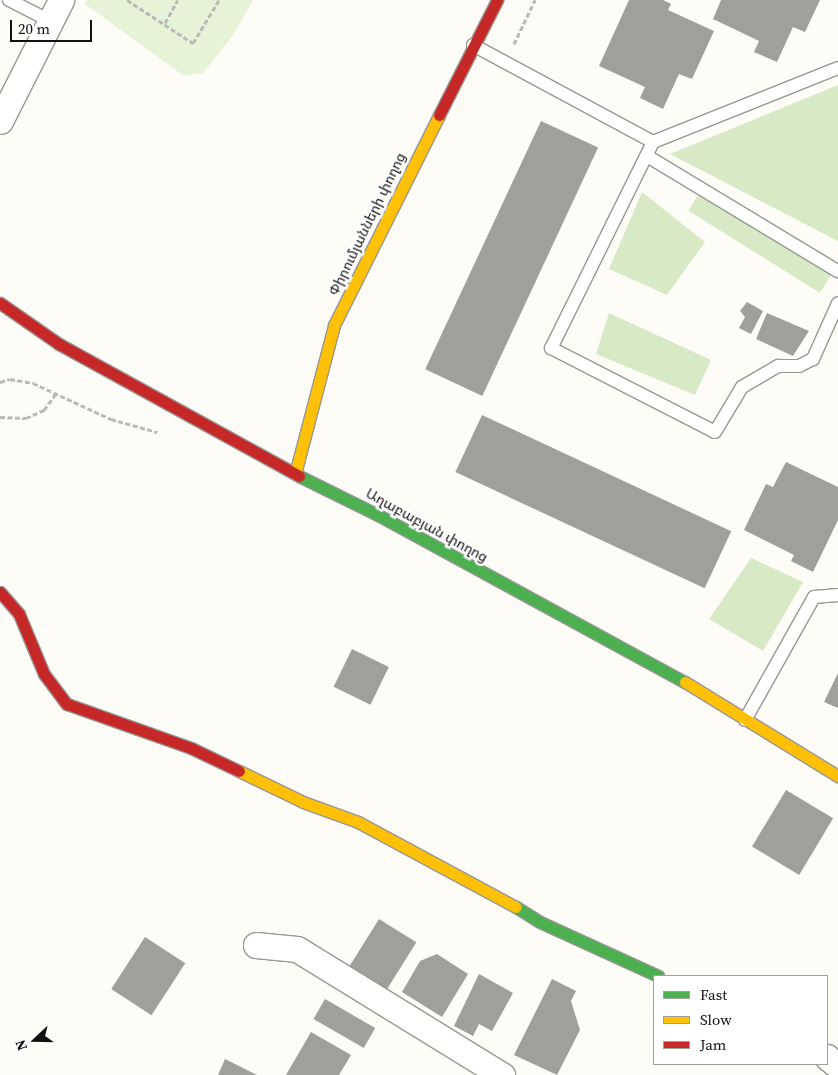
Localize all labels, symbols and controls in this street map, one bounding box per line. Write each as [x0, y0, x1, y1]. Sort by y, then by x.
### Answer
scale bar [12, 10, 95, 42]
text: 20 m [18, 18, 50, 39]
street label: Փիրումյանների փողոց [325, 150, 409, 298]
street label: Աղաբաբյան փողոց [363, 484, 491, 566]
legend [653, 975, 828, 1065]
text: Fast [700, 984, 727, 1005]
text: Slow [700, 1009, 732, 1030]
north arrow [10, 1015, 60, 1065]
text: Jam [700, 1034, 726, 1055]
text: N [10, 1037, 32, 1054]

